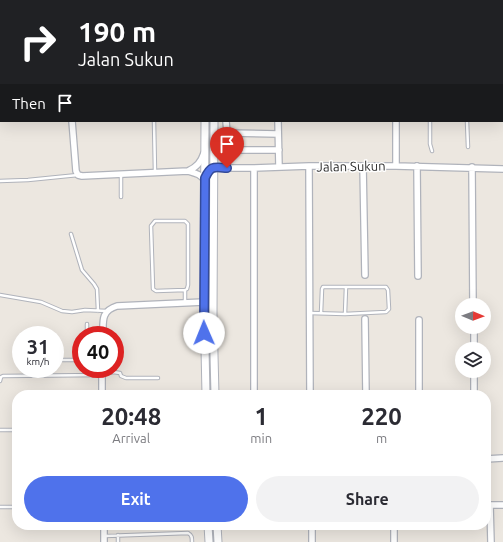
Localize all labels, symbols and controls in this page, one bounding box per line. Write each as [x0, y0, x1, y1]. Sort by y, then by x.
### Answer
icon: right [12, 16, 64, 68]
text: 190 m [78, 16, 156, 47]
text: Jalan Sukun [78, 49, 174, 69]
icon: arrive [54, 92, 76, 114]
text: Then [12, 95, 46, 112]
pin [210, 127, 244, 168]
icon: arrive [216, 133, 238, 155]
street label: Jalan Sukun [316, 158, 386, 174]
north arrow [455, 298, 491, 334]
map controls [455, 298, 491, 378]
position arrow [183, 312, 225, 354]
speed limit sign: 40 [72, 326, 124, 378]
text: 31 [27, 335, 49, 358]
button: layers [455, 342, 491, 378]
text: km/h [26, 356, 50, 367]
text: 20:48 [101, 403, 161, 430]
text: 1 [254, 403, 268, 430]
text: 220 [361, 403, 402, 430]
text: Arrival [112, 431, 150, 445]
text: min [250, 431, 272, 445]
text: m [376, 431, 387, 445]
button: Exit [24, 476, 248, 522]
button: Share [256, 476, 479, 522]

